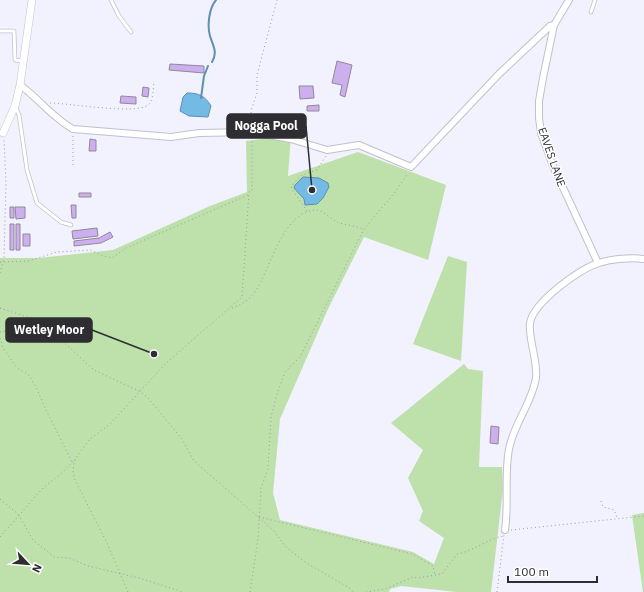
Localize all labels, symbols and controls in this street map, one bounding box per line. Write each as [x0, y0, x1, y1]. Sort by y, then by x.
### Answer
callout: Nogga Pool [227, 114, 306, 138]
text: Nogga Pool [234, 118, 298, 133]
street label: EAVES LANE [535, 125, 569, 189]
callout: Wetley Moor [6, 318, 92, 342]
text: Wetley Moor [14, 322, 84, 337]
north arrow [8, 544, 48, 584]
scale bar [508, 558, 597, 584]
text: N [29, 562, 45, 575]
text: 100 m [514, 564, 549, 579]

